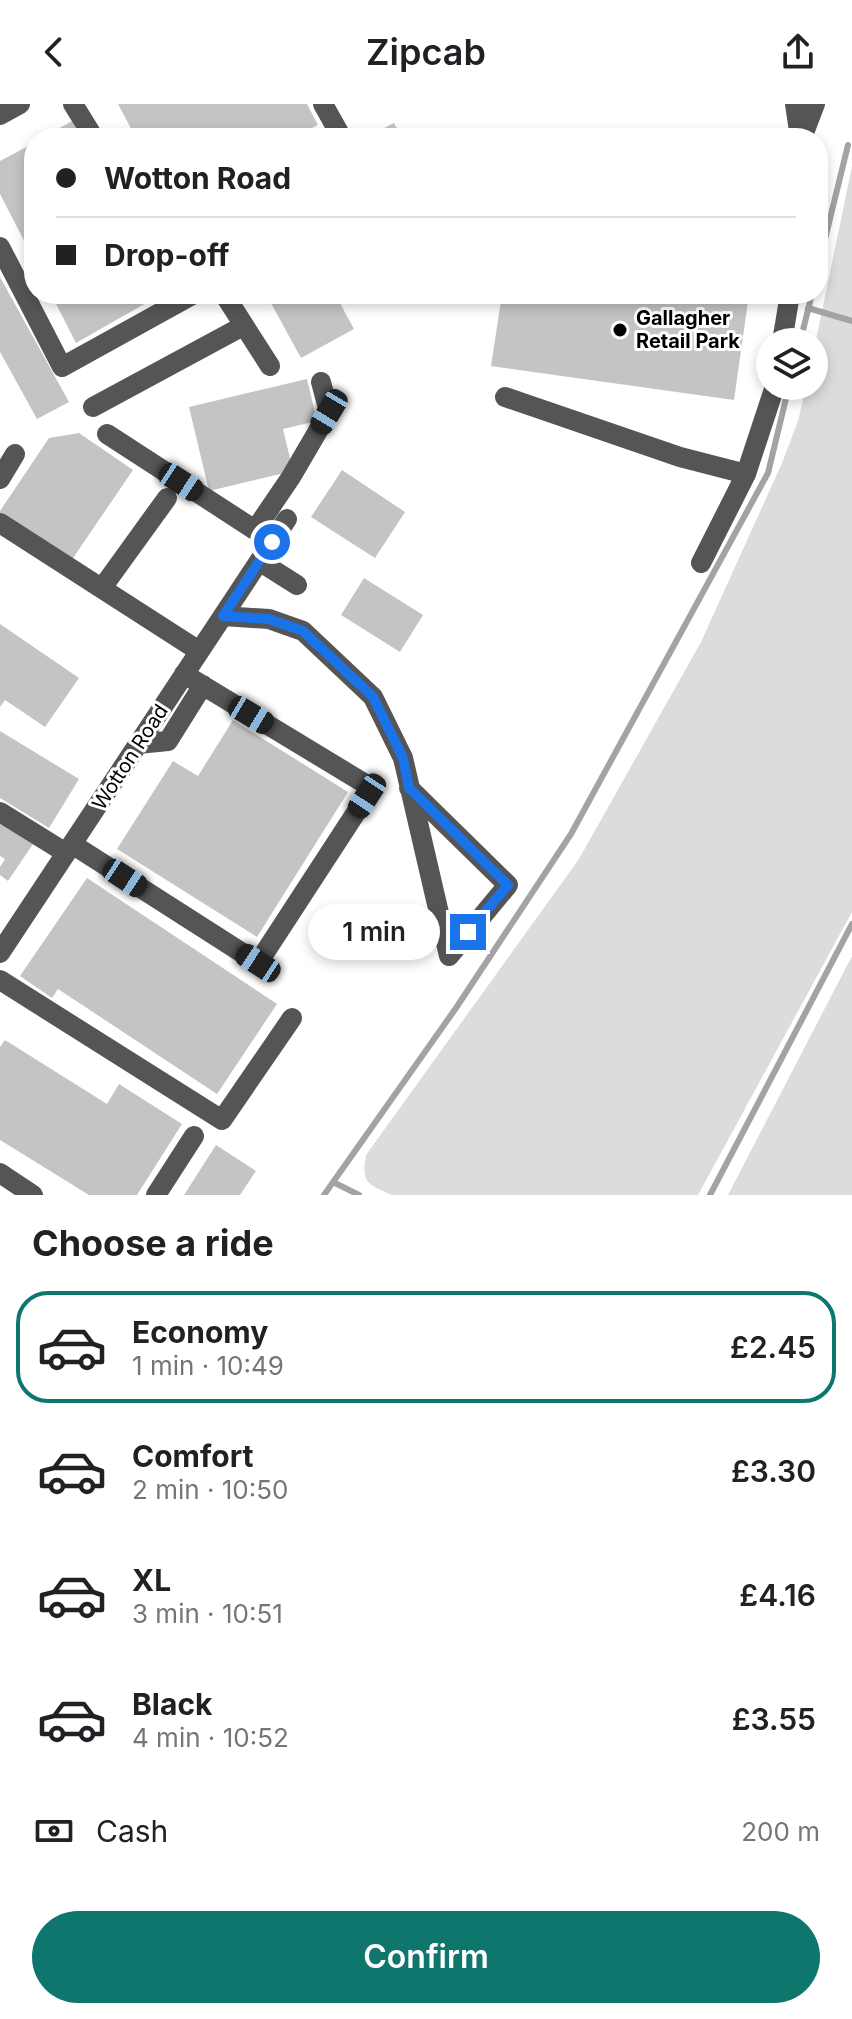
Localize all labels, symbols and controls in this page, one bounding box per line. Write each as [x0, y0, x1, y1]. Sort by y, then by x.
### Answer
icon: back [32, 30, 76, 74]
text: Zipcab [366, 30, 486, 74]
icon: share [776, 30, 820, 74]
text: Wotton Road [104, 160, 291, 196]
text: Drop-off [104, 237, 230, 273]
place label: Gallagher Retail Park [636, 306, 740, 353]
marker: Gallagher Retail Park [611, 321, 629, 339]
map controls [756, 328, 828, 400]
button: layers [756, 328, 828, 400]
car [306, 385, 352, 439]
car [154, 459, 208, 505]
route start [254, 524, 290, 560]
car [224, 692, 278, 738]
street label: Wotton Road [87, 700, 173, 814]
car [344, 769, 390, 823]
car [98, 855, 152, 901]
callout: 1 min [308, 904, 440, 960]
route end [450, 914, 486, 950]
text: 1 min [342, 916, 406, 947]
car [231, 940, 285, 986]
text: Choose a ride [32, 1221, 274, 1265]
icon: car [36, 1311, 108, 1383]
text: Economy [132, 1314, 268, 1350]
text: £2.45 [730, 1329, 816, 1365]
text: 1 min · 10:49 [132, 1350, 284, 1381]
icon: car [36, 1435, 108, 1507]
text: Comfort [132, 1438, 253, 1474]
text: £3.30 [731, 1453, 816, 1489]
text: 2 min · 10:50 [132, 1474, 288, 1505]
icon: car [36, 1559, 108, 1631]
text: XL [132, 1562, 171, 1598]
text: £4.16 [739, 1577, 816, 1613]
text: 3 min · 10:51 [132, 1598, 283, 1629]
icon: car [36, 1683, 108, 1755]
text: Black [132, 1686, 212, 1722]
text: £3.55 [732, 1701, 816, 1737]
text: 4 min · 10:52 [132, 1722, 289, 1753]
icon: cash [32, 1809, 76, 1853]
text: Cash [96, 1813, 168, 1849]
text: 200 m [741, 1816, 820, 1847]
button: Confirm [32, 1911, 820, 2003]

